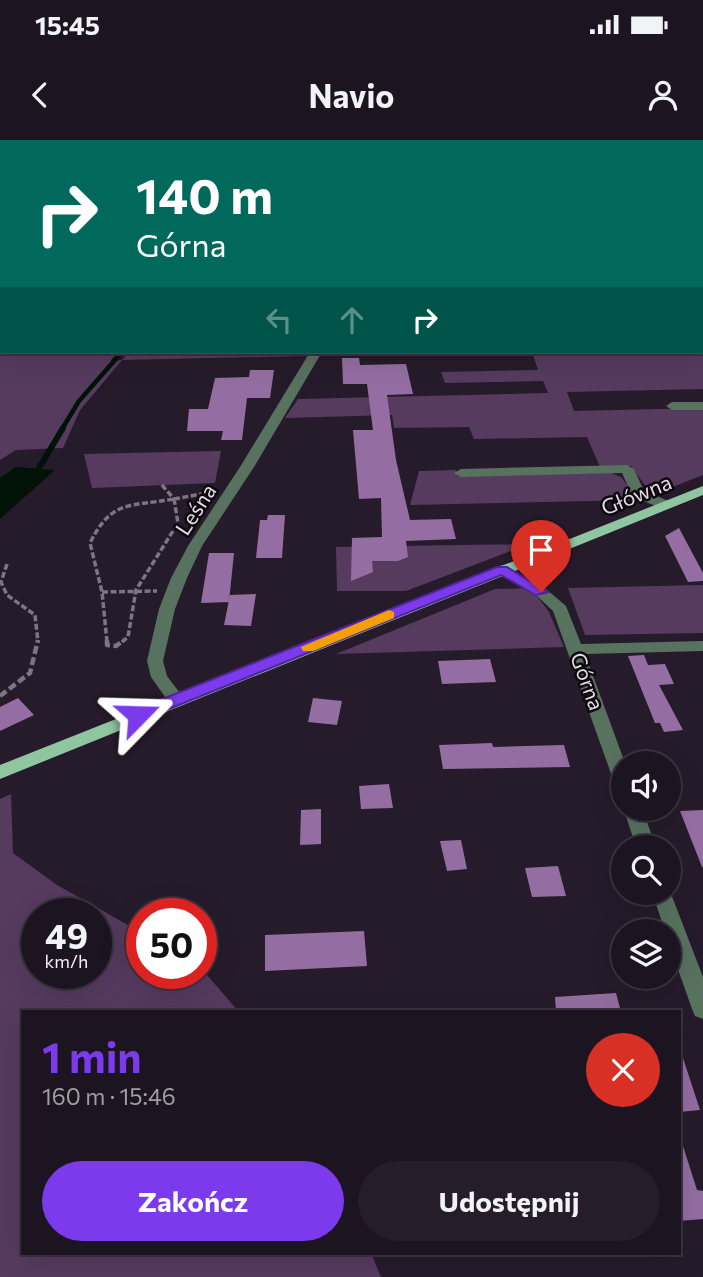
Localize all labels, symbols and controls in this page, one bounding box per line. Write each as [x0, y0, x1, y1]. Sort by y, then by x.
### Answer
text: 15:45 [35, 9, 100, 40]
text: Navio [309, 75, 394, 115]
icon: back [21, 76, 59, 114]
icon: person [644, 76, 682, 114]
text: 140 m [136, 164, 273, 224]
icon: right [21, 168, 112, 259]
text: Górna [136, 224, 226, 264]
icon: left [260, 301, 298, 339]
icon: ahead [333, 301, 371, 339]
icon: right [406, 301, 444, 339]
street label: Główna [597, 469, 675, 519]
street label: Leśna [169, 479, 221, 539]
pin [511, 520, 571, 592]
icon: arrive [522, 531, 560, 569]
street label: Górna [566, 649, 610, 713]
position arrow [101, 678, 175, 752]
map controls [611, 751, 681, 989]
button: sound [611, 751, 681, 821]
button: search [611, 835, 681, 905]
speed limit sign: 50 [126, 898, 217, 989]
text: 49 [45, 913, 88, 956]
button: layers [611, 919, 681, 989]
text: km/h [45, 950, 88, 972]
text: 1 min [42, 1030, 142, 1082]
button: close [586, 1033, 660, 1107]
text: 160 m · 15:46 [42, 1082, 176, 1110]
button: Zakończ [42, 1161, 344, 1241]
button: Udostępnij [358, 1161, 660, 1241]

